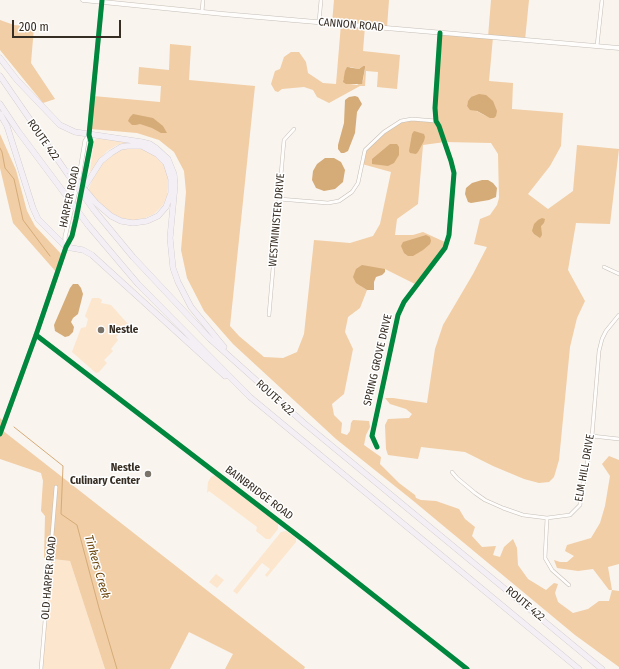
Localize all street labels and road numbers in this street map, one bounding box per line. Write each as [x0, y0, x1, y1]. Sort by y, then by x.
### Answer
street label: CANNON ROAD [318, 16, 384, 34]
street label: ROUTE 422 [24, 117, 62, 163]
street label: HARPER ROAD [57, 165, 83, 229]
street label: WESTMINISTER DRIVE [266, 173, 288, 267]
street label: SPRING GROVE DRIVE [361, 313, 395, 407]
street label: ROUTE 422 [253, 377, 297, 419]
street label: ELM HILL DRIVE [573, 433, 597, 503]
street label: BAINBRIDGE ROAD [222, 463, 296, 523]
street label: OLD HARPER ROAD [39, 536, 59, 620]
street label: ROUTE 422 [503, 584, 547, 624]

